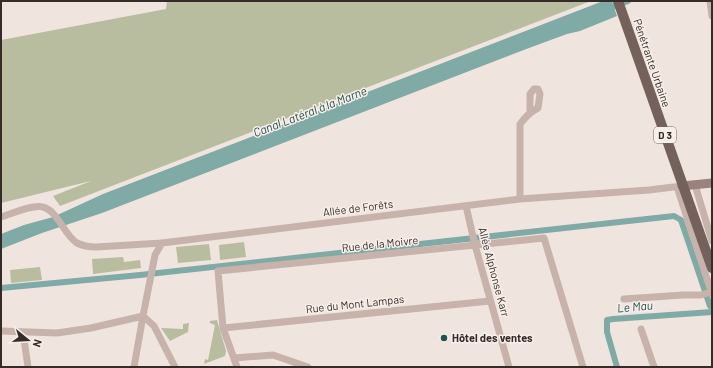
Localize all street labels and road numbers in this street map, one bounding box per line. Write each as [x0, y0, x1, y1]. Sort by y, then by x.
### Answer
street label: Pénétrante Urbaine [631, 17, 674, 109]
road number: D 3 [654, 127, 676, 143]
street label: Allée de Forêts [322, 197, 394, 218]
street label: Allée Alphonse Karr [476, 226, 513, 318]
street label: Rue de la Moivre [341, 233, 419, 254]
street label: Rue du Mont Lampas [305, 292, 405, 315]

